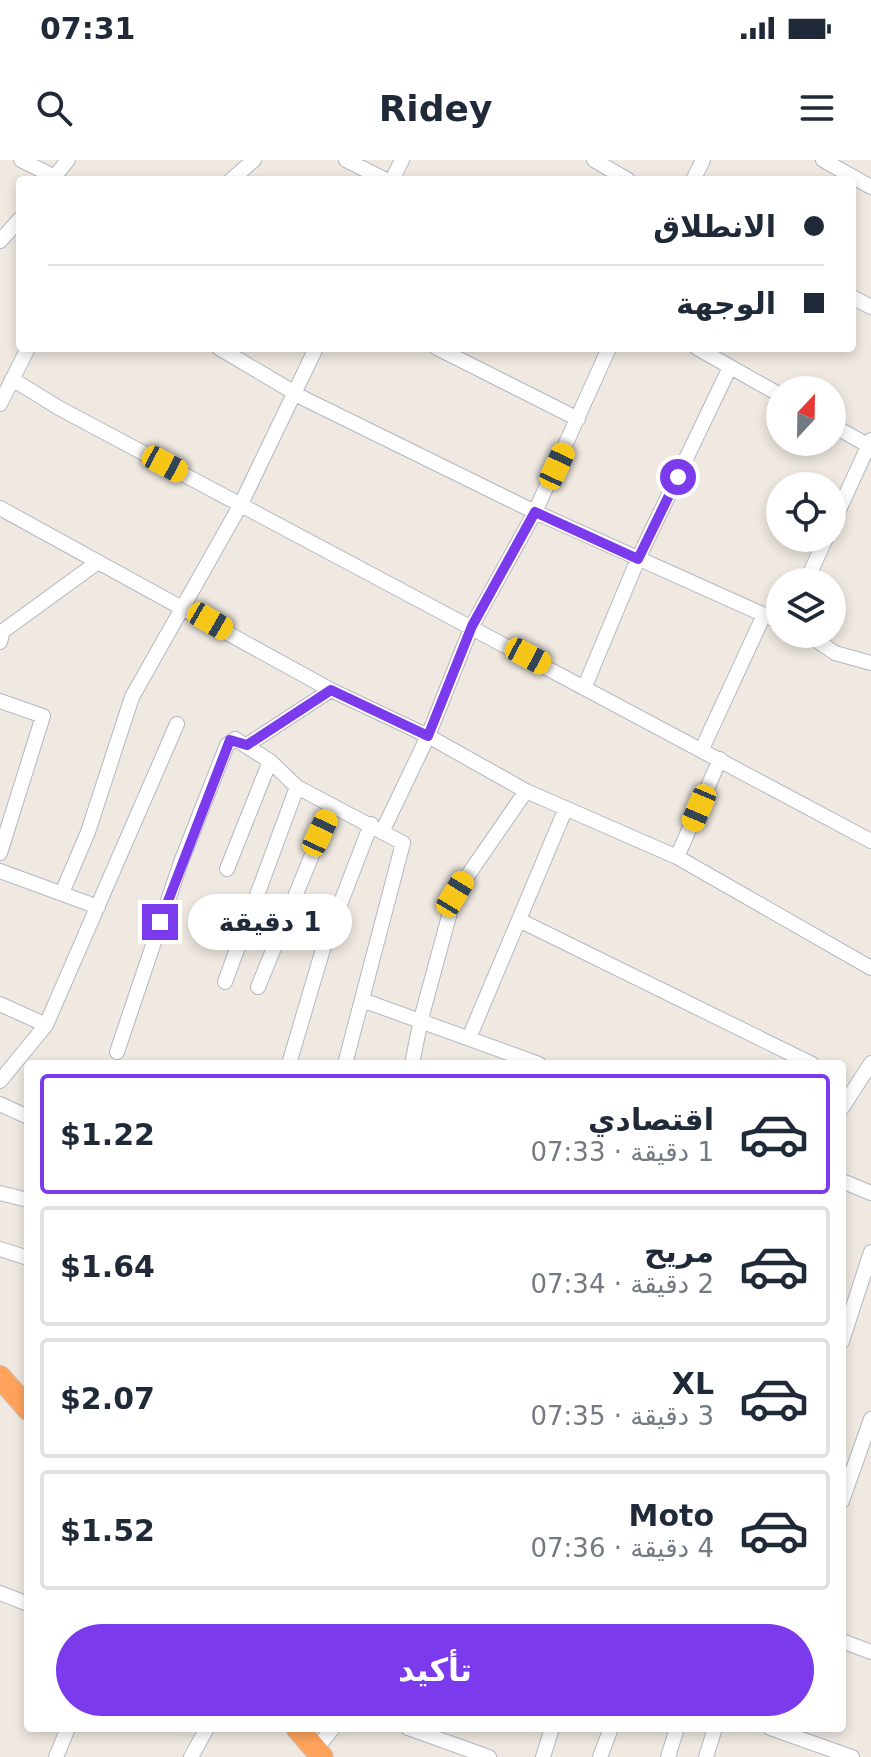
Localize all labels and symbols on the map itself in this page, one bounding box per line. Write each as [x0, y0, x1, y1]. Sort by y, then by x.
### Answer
north arrow [766, 376, 846, 456]
car [536, 439, 578, 493]
car [138, 442, 192, 486]
route start [660, 459, 696, 495]
car [183, 599, 237, 643]
car [501, 634, 555, 678]
car [679, 781, 719, 835]
car [299, 806, 341, 860]
car [432, 867, 478, 921]
callout: 1 دقيقة [188, 894, 352, 950]
route end [142, 904, 178, 940]

